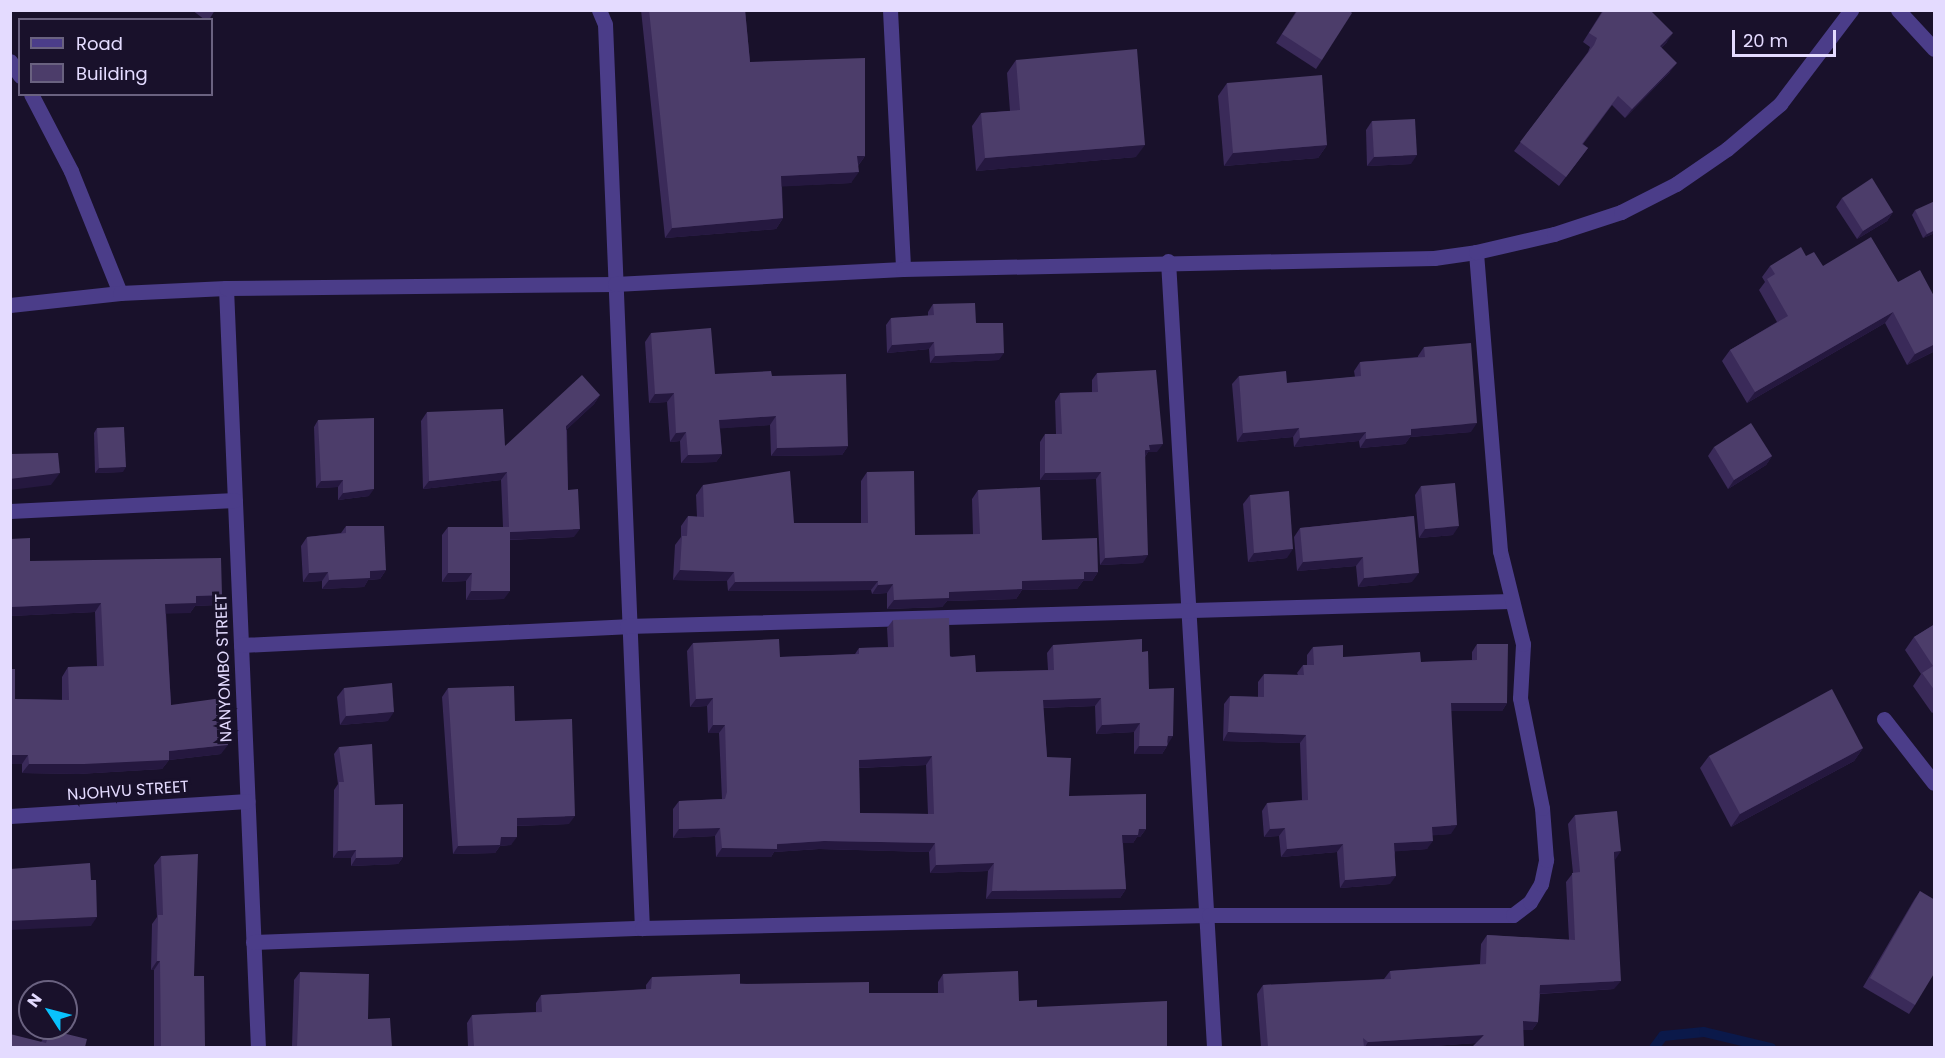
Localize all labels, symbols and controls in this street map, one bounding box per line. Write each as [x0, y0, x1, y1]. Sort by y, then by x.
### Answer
legend [18, 18, 213, 96]
scale bar [1735, 18, 1838, 56]
text: 20 m [1743, 28, 1788, 53]
text: Road [76, 31, 123, 56]
text: Building [76, 61, 148, 86]
street label: NANYOMBO STREET [212, 593, 236, 743]
street label: NJOHVU STREET [66, 777, 190, 805]
north arrow [18, 980, 78, 1040]
text: N [22, 989, 47, 1012]

